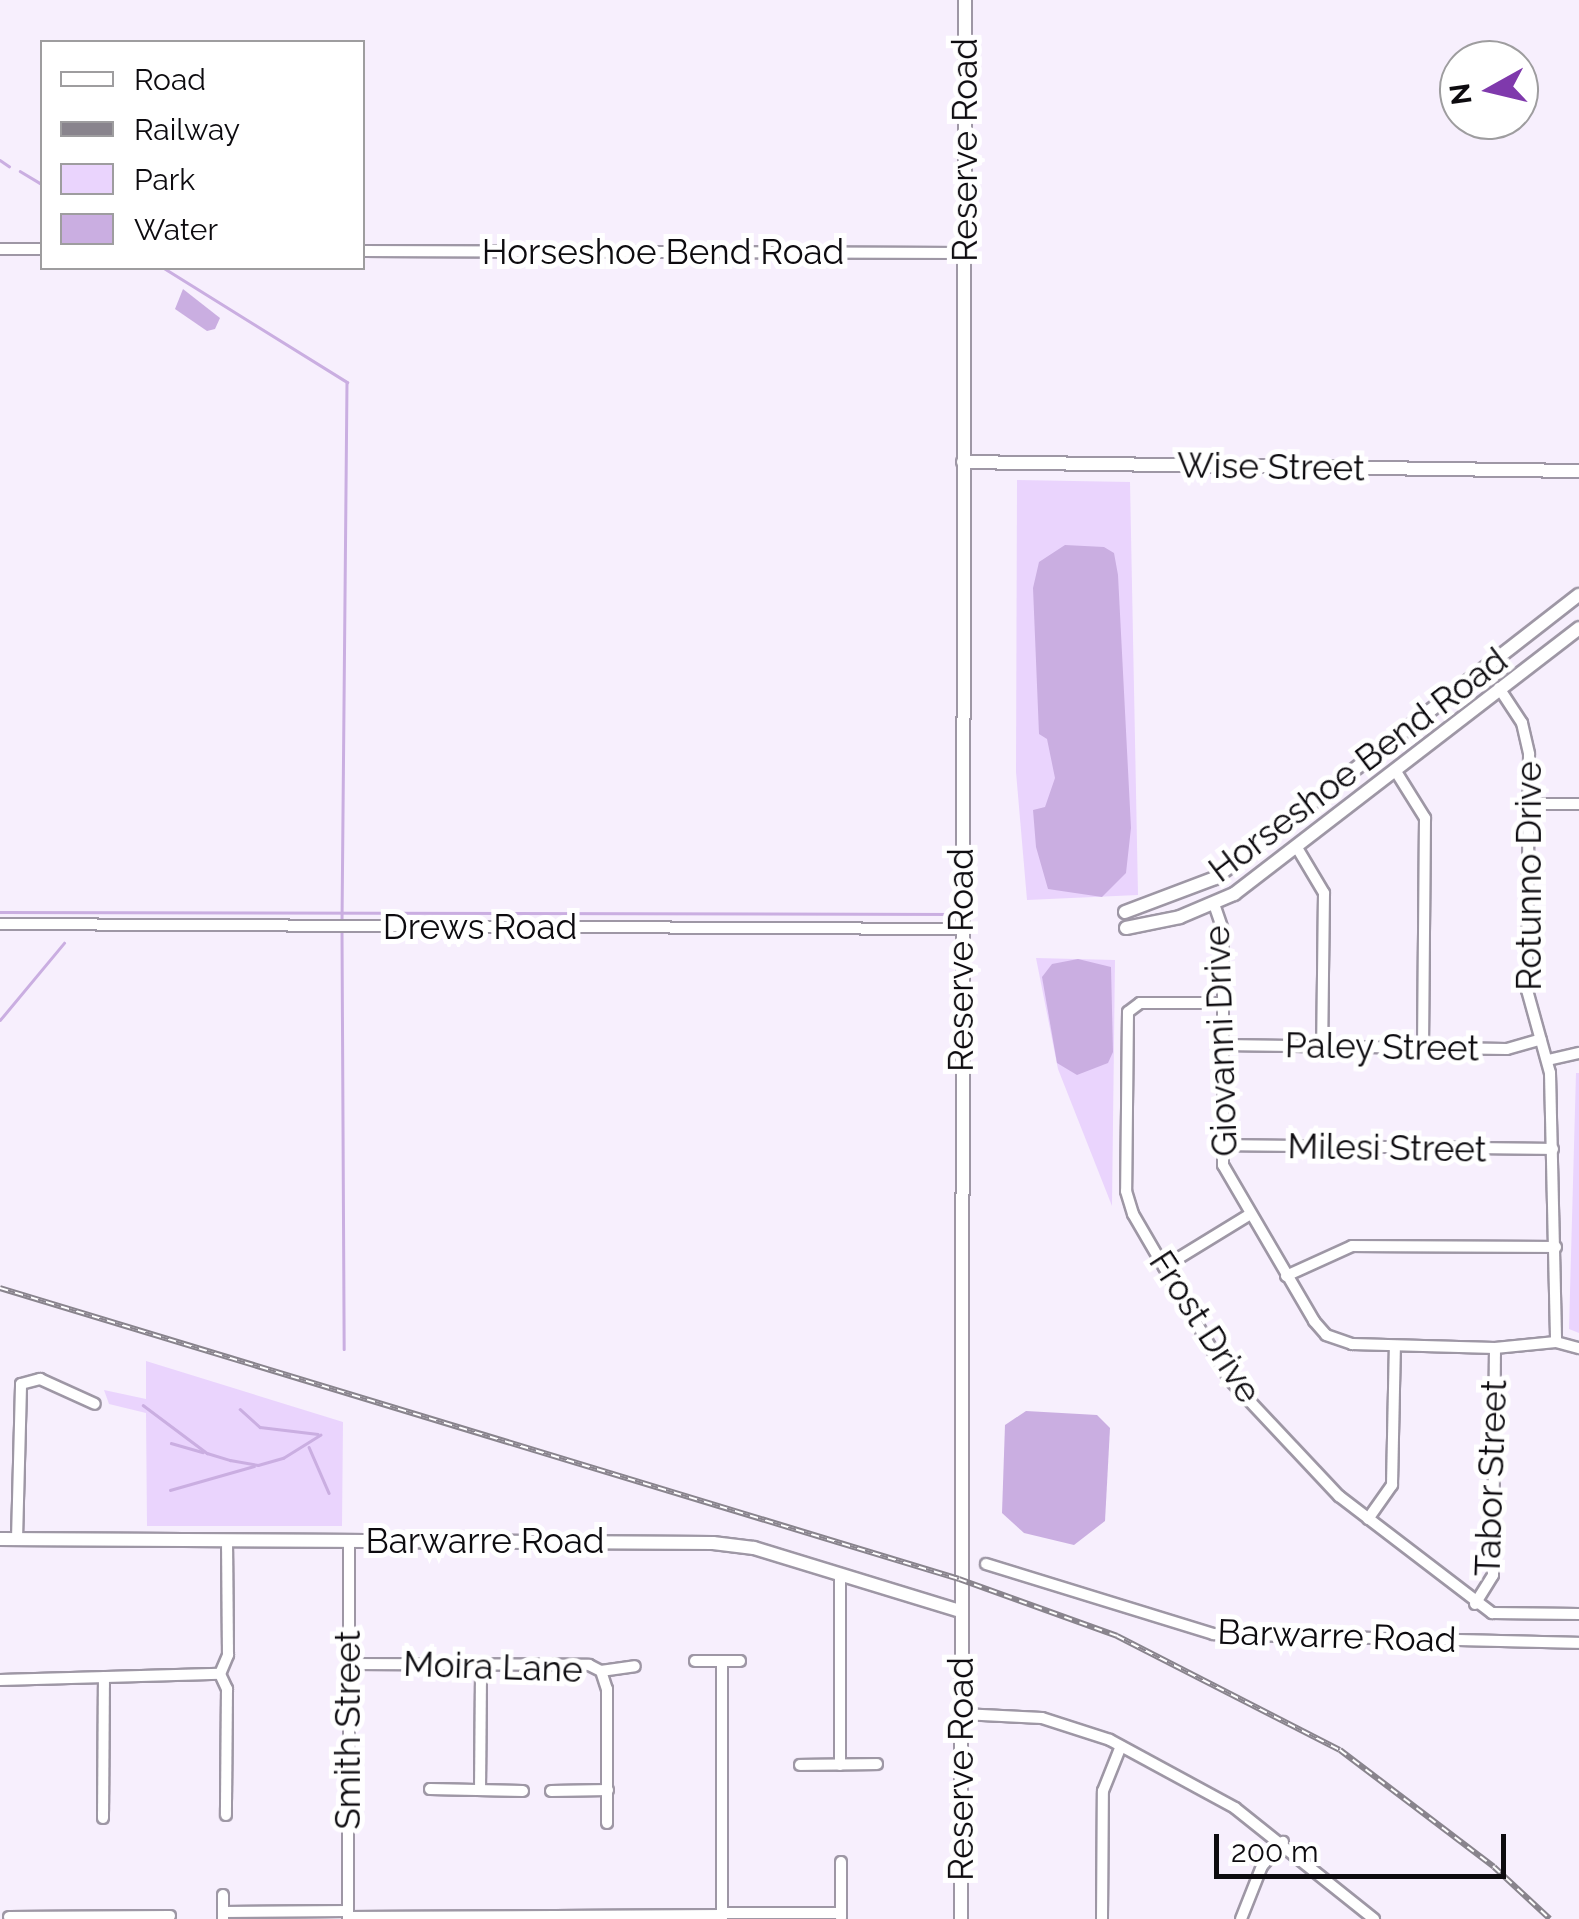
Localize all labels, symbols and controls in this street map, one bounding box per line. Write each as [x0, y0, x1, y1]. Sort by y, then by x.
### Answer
street label: Reserve Road [944, 38, 986, 262]
legend [40, 40, 365, 270]
north arrow [1439, 40, 1539, 140]
text: Road [134, 62, 206, 97]
text: N [1443, 81, 1479, 107]
text: Railway [134, 112, 240, 147]
text: Park [134, 162, 195, 197]
text: Water [134, 212, 218, 247]
street label: Horseshoe Bend Road [482, 231, 844, 273]
street label: Wise Street [1177, 444, 1365, 490]
street label: Horseshoe Bend Road [1201, 639, 1515, 891]
street label: Rotunno Drive [1508, 761, 1550, 991]
street label: Reserve Road [940, 848, 982, 1072]
street label: Drews Road [383, 906, 577, 948]
street label: Giovanni Drive [1196, 925, 1246, 1157]
street label: Paley Street [1284, 1024, 1480, 1070]
street label: Milesi Street [1287, 1125, 1487, 1171]
street label: Frost Drive [1140, 1243, 1270, 1411]
street label: Tabor Street [1467, 1379, 1515, 1577]
street label: Barwarre Road [365, 1520, 605, 1562]
street label: Barwarre Road [1217, 1611, 1457, 1661]
street label: Smith Street [327, 1630, 369, 1830]
street label: Moira Lane [403, 1643, 583, 1691]
street label: Reserve Road [940, 1657, 982, 1881]
scale bar [1219, 1814, 1512, 1876]
text: 200 m [1231, 1834, 1319, 1869]

